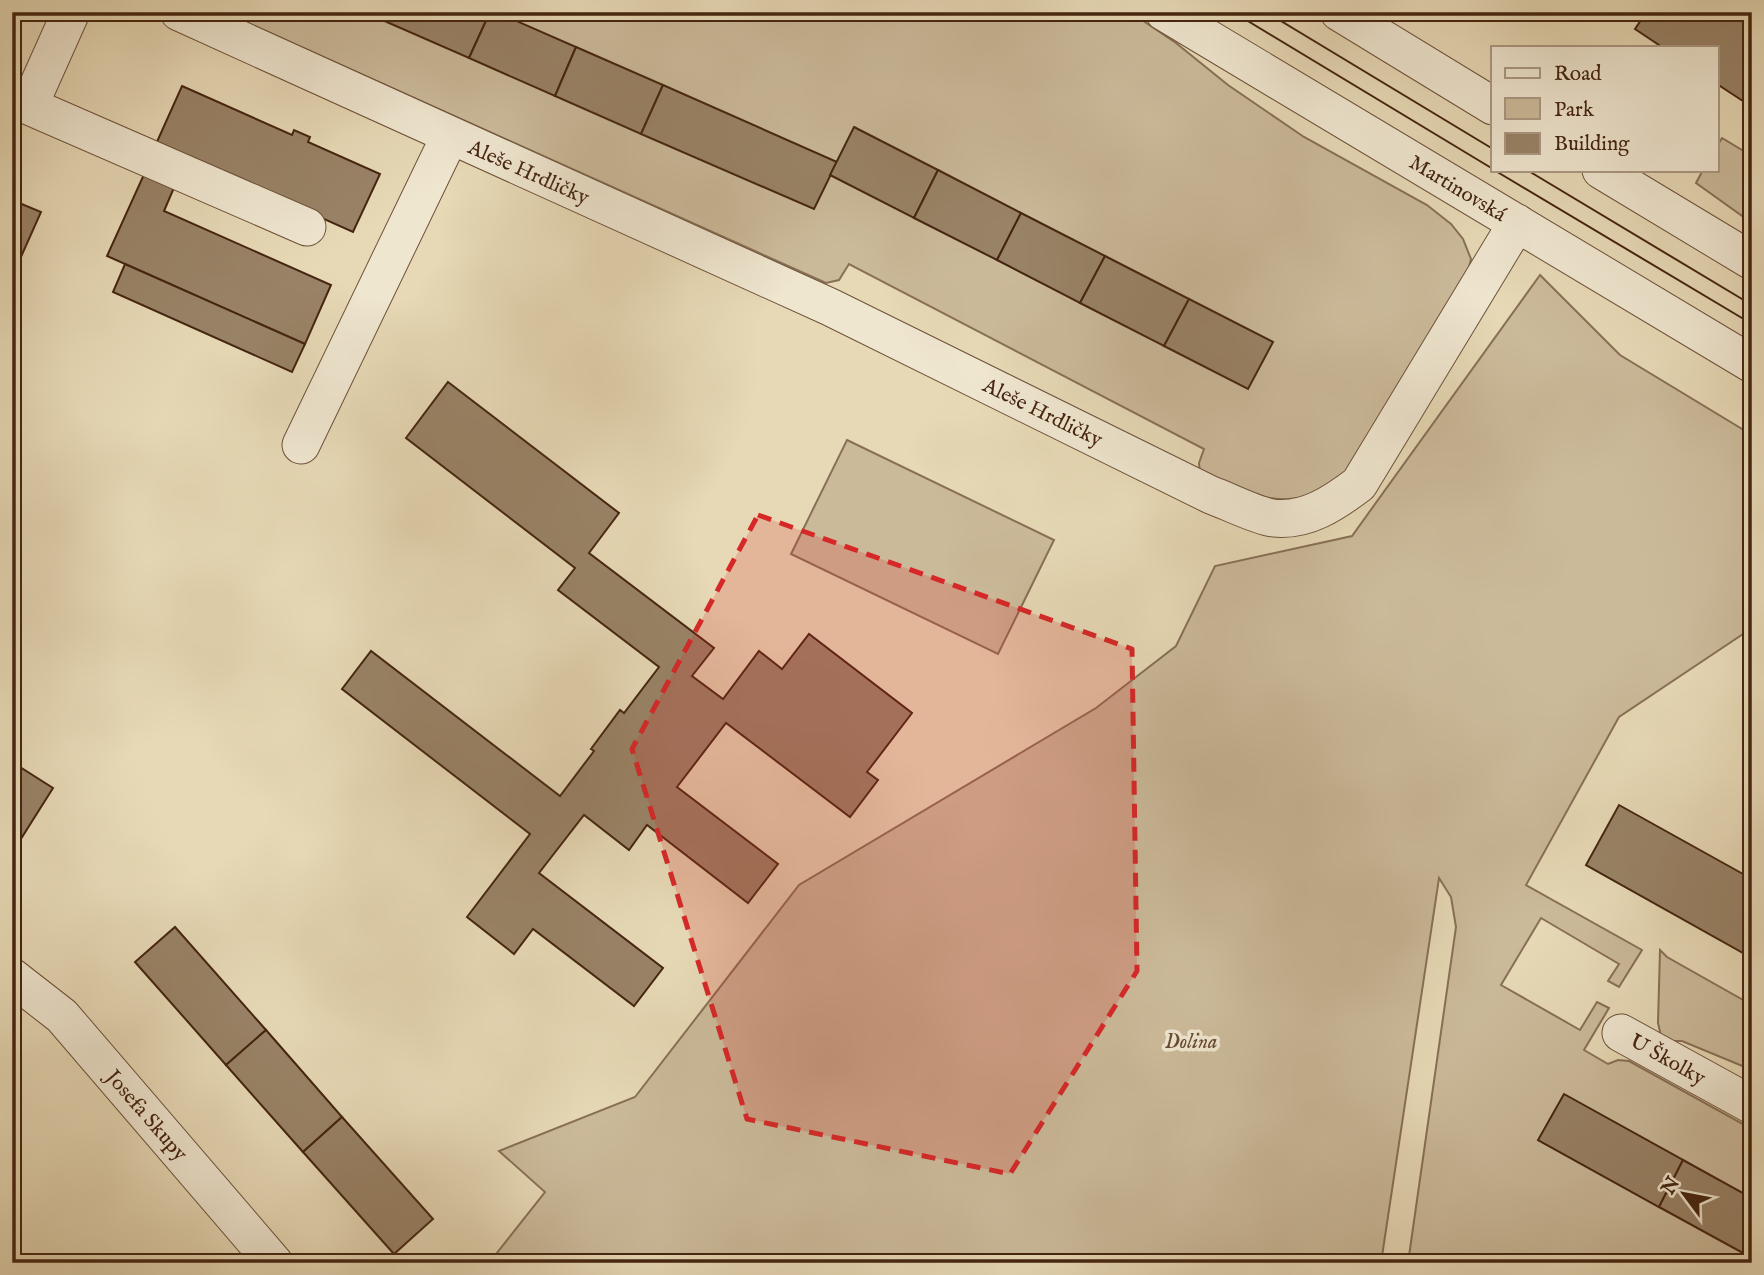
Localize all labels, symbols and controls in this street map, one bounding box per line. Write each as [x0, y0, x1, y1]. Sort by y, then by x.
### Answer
legend [1491, 46, 1718, 172]
text: Road [1554, 61, 1602, 88]
text: Park [1554, 97, 1595, 124]
text: Building [1554, 131, 1630, 158]
street label: Aleše Hrdličky [463, 134, 594, 212]
street label: Martinovská [1404, 150, 1512, 229]
street label: Aleše Hrdličky [977, 372, 1107, 454]
street label: U Školky [1625, 1028, 1711, 1092]
park label: Dolina [1165, 1029, 1217, 1056]
street label: Josefa Skupy [98, 1063, 193, 1168]
north arrow [1648, 1160, 1718, 1230]
text: N [1656, 1172, 1686, 1200]

